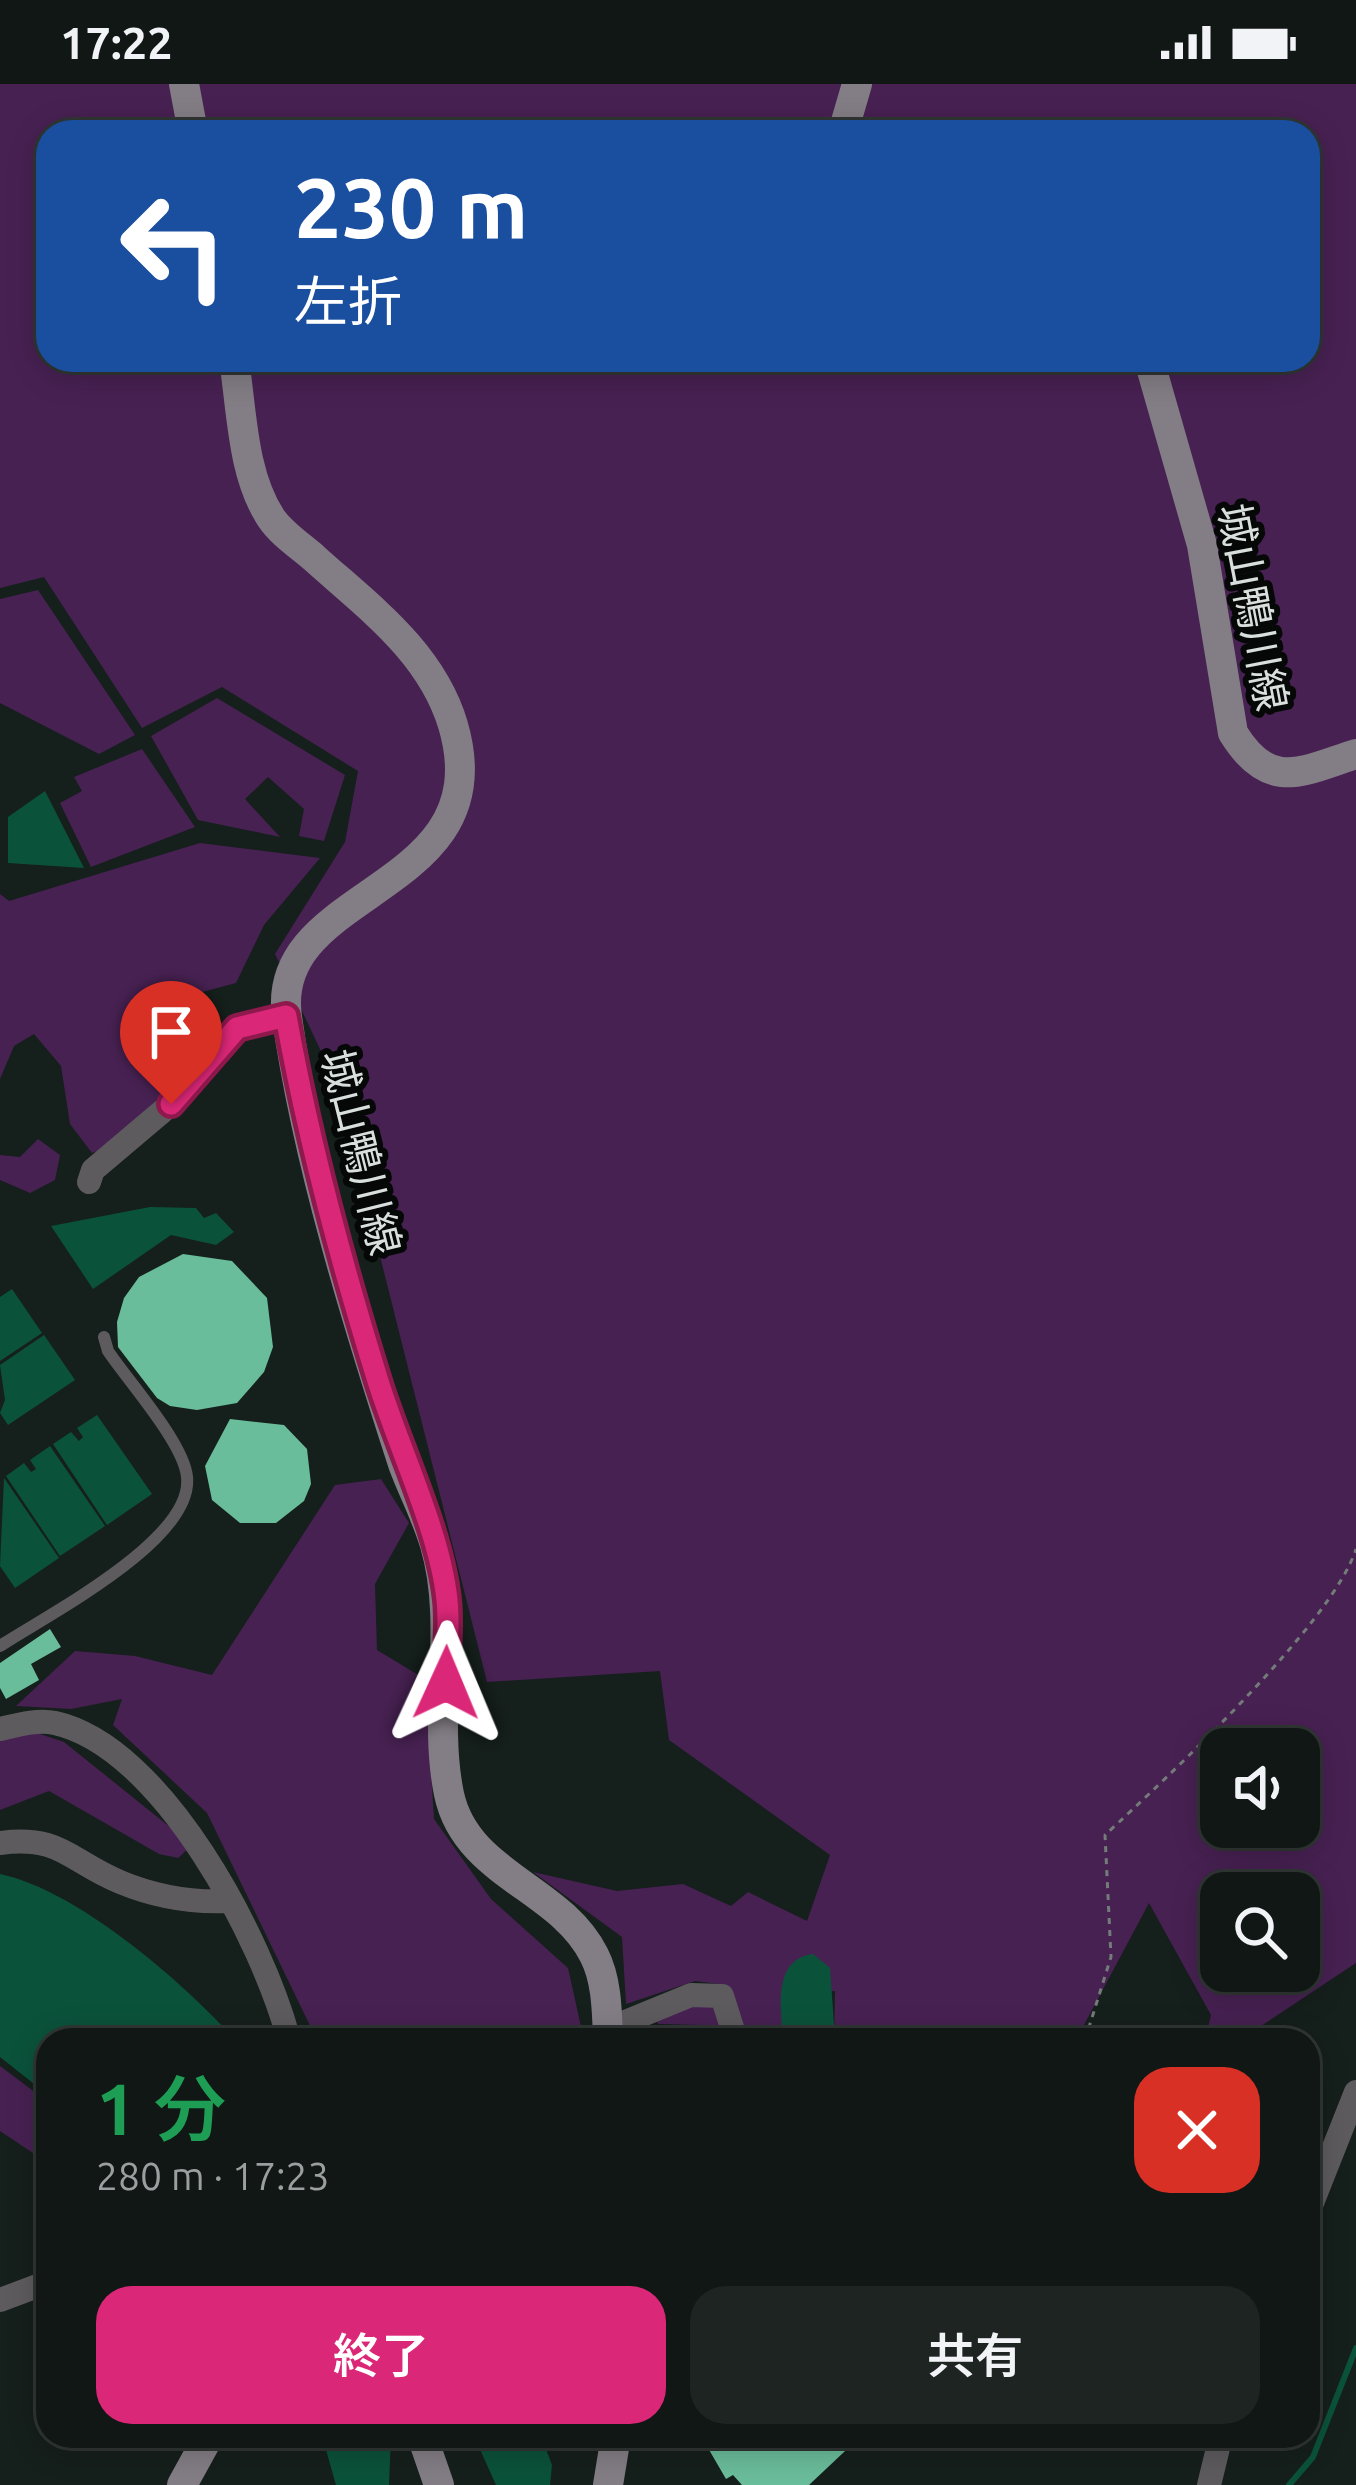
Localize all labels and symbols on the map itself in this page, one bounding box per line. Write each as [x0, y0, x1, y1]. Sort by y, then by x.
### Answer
street label: 城山鴨川線 [1210, 499, 1297, 714]
pin [120, 981, 222, 1104]
street label: 城山鴨川線 [313, 1044, 410, 1259]
position arrow [383, 1620, 509, 1746]

